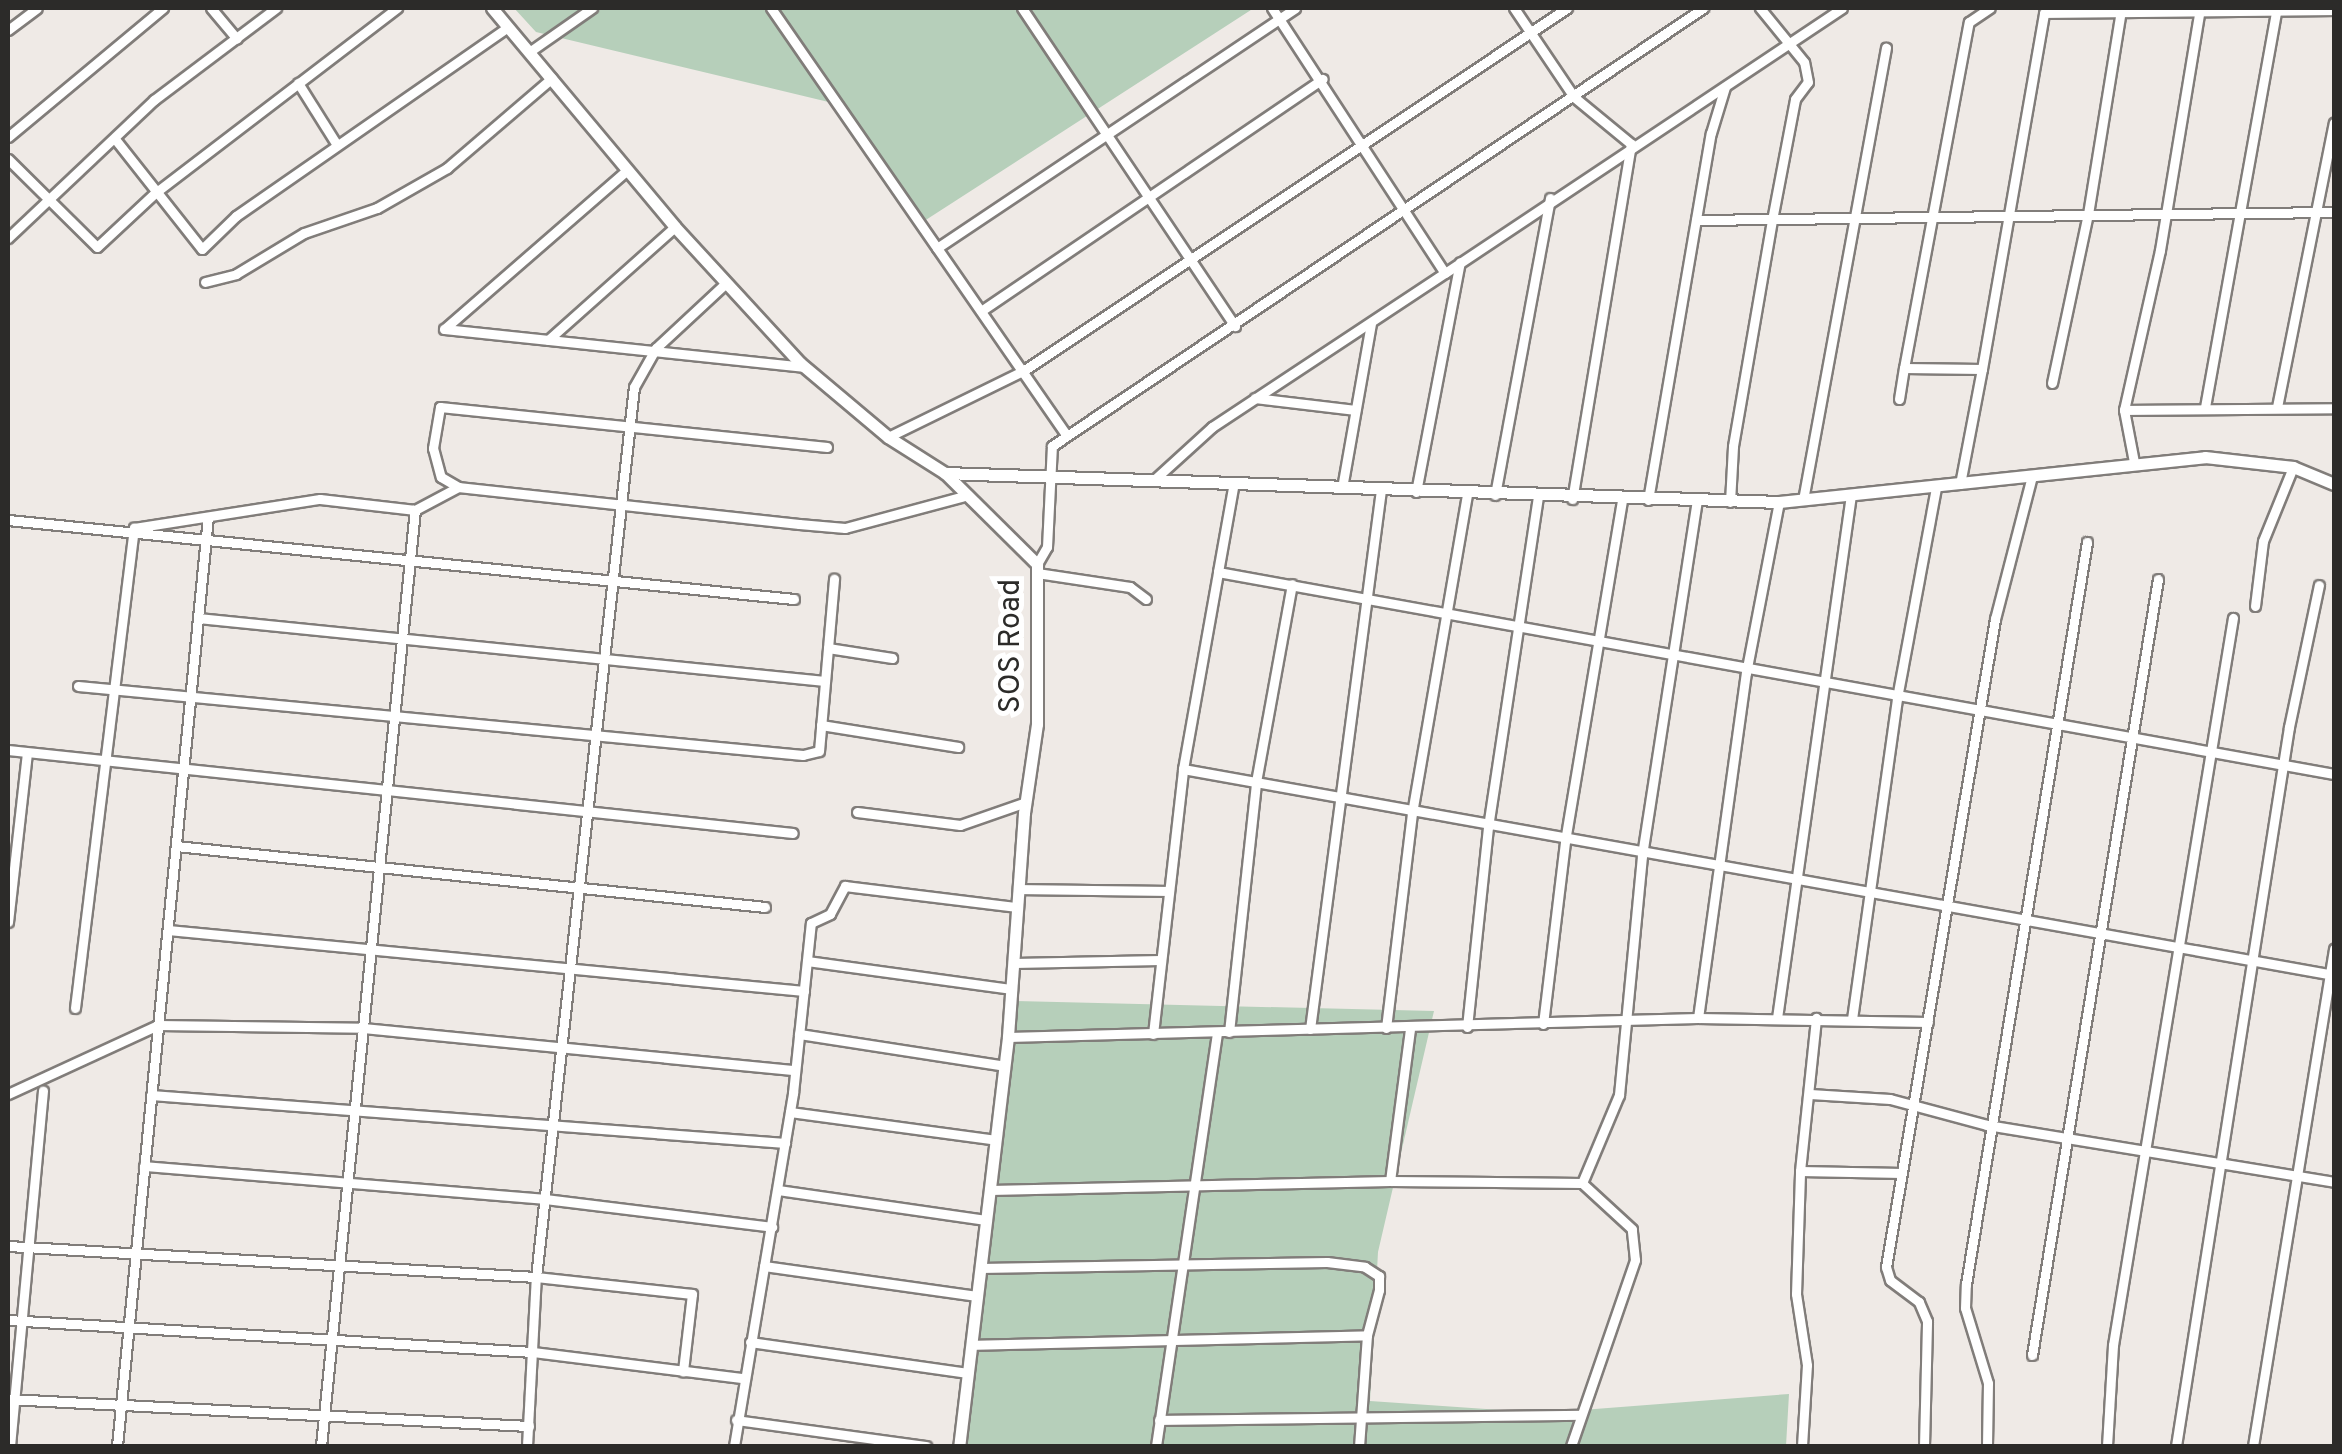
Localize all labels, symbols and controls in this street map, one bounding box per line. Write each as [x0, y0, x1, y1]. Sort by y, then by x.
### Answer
street label: SOS Road [994, 579, 1030, 713]

